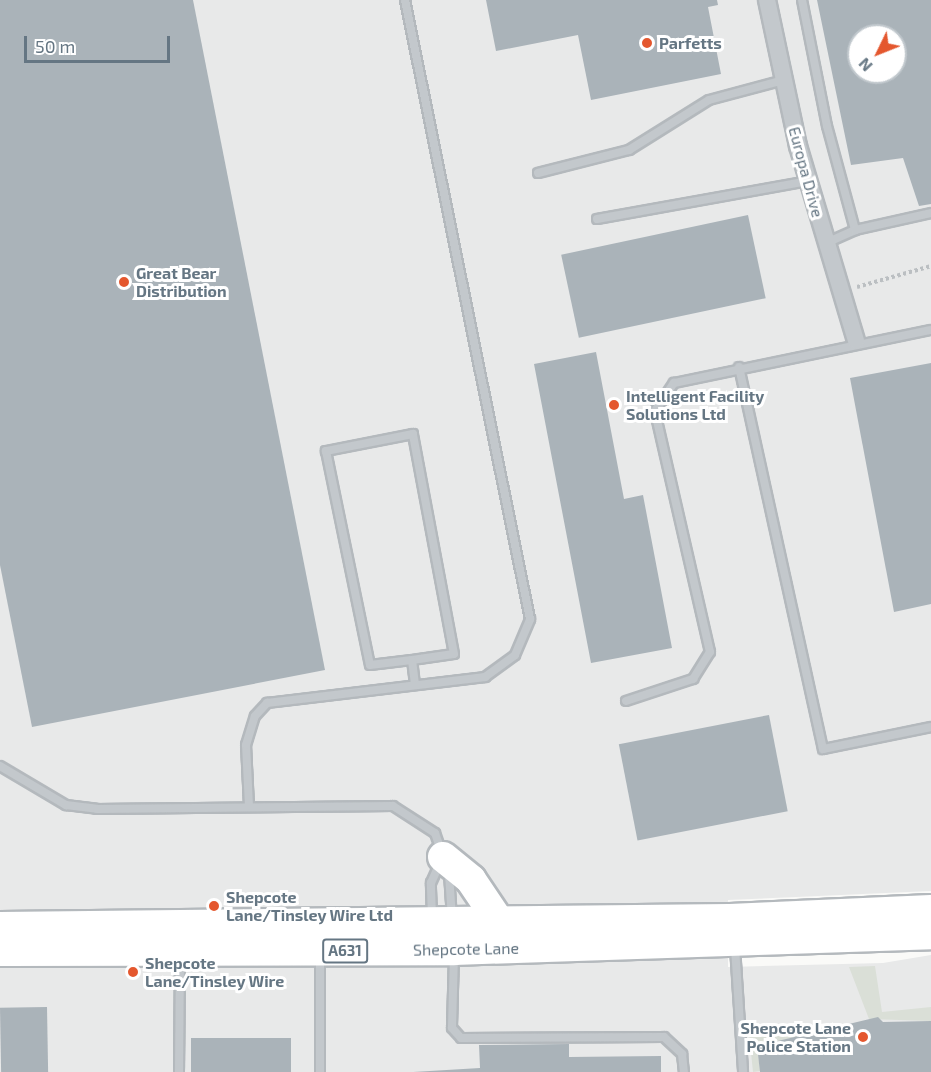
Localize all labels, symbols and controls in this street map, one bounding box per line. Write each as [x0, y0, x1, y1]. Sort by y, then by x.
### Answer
scale bar [27, 24, 172, 62]
north arrow [847, 24, 907, 84]
place label: Parfetts [659, 33, 722, 53]
text: 50 m [35, 35, 75, 57]
marker: Parfetts [640, 36, 654, 50]
text: N [854, 55, 876, 76]
street label: Europa Drive [785, 125, 827, 219]
place label: Great Bear Distribution [136, 263, 227, 301]
marker: Great Bear Distribution [117, 275, 131, 289]
place label: Intelligent Facility Solutions Ltd [626, 386, 764, 424]
marker: Intelligent Facility Solutions Ltd [607, 398, 621, 412]
place label: Shepcote Lane/Tinsley Wire Ltd [226, 887, 393, 925]
marker: Shepcote Lane/Tinsley Wire Ltd [207, 899, 221, 913]
street label: Shepcote Lane [413, 938, 519, 960]
road number: A631 [321, 939, 369, 963]
place label: Shepcote Lane/Tinsley Wire [145, 953, 285, 991]
marker: Shepcote Lane/Tinsley Wire [126, 965, 140, 979]
place label: Shepcote Lane Police Station [741, 1018, 851, 1056]
marker: Shepcote Lane Police Station [856, 1030, 870, 1044]

